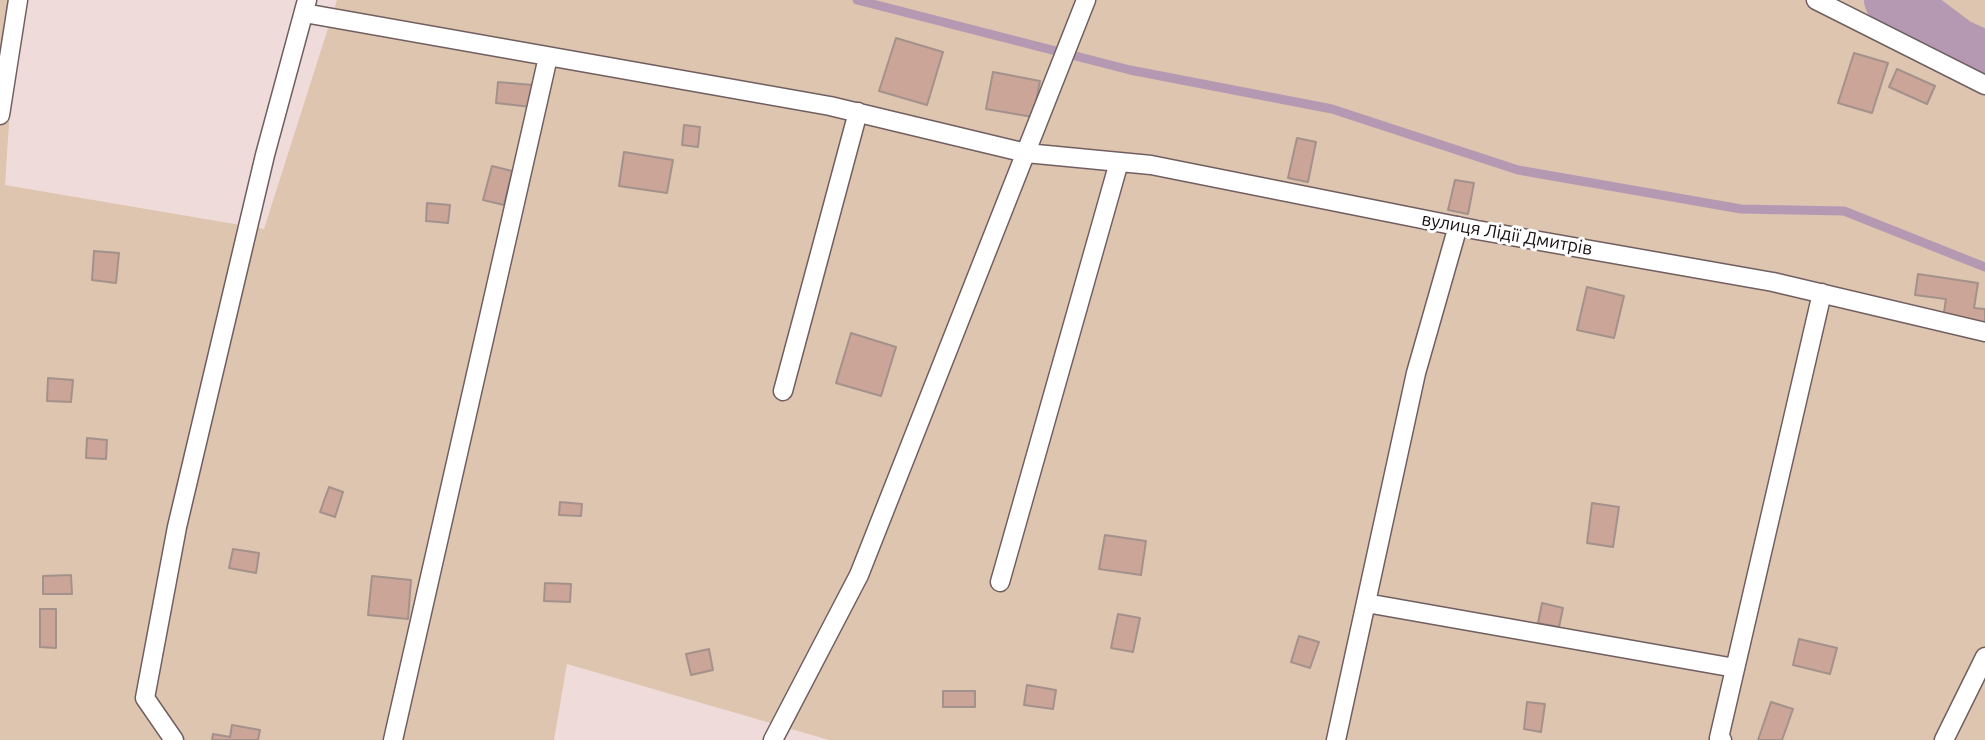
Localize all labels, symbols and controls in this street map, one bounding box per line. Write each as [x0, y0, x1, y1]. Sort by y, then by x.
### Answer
street label: вулиця Лідії Дмитрів [1420, 208, 1594, 260]

